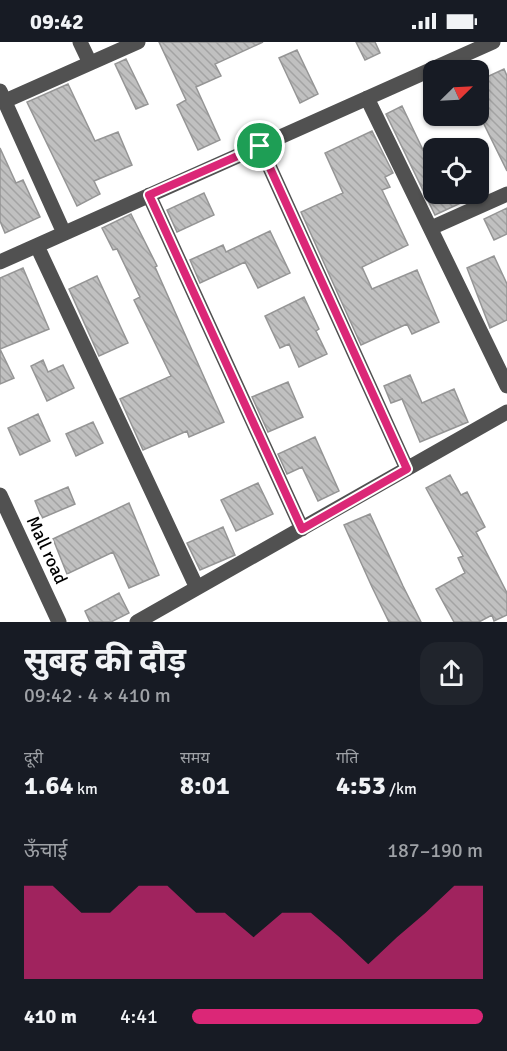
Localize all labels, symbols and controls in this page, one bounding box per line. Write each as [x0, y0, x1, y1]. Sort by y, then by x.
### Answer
text: 09:42 [30, 8, 84, 35]
north arrow [423, 60, 489, 126]
map controls [423, 60, 489, 204]
pin [234, 120, 285, 171]
icon: arrive [243, 129, 276, 162]
button: locate [423, 138, 489, 204]
street label: Mall road [22, 513, 72, 587]
text: सुबह की दौड़ [24, 640, 186, 681]
button: share [420, 642, 483, 705]
text: 09:42 · 4 × 410 m [24, 683, 171, 708]
text: दूरी [24, 748, 43, 768]
text: समय [180, 748, 210, 768]
text: गति [336, 748, 358, 768]
text: 1.64 [24, 770, 74, 802]
text: 8:01 [180, 770, 230, 802]
text: 4:53 [336, 770, 386, 802]
text: km [74, 779, 98, 799]
text: /km [386, 779, 417, 799]
text: ऊँचाई [24, 838, 67, 863]
text: 187–190 m [387, 838, 483, 863]
text: 410 m [24, 1004, 77, 1029]
text: 4:41 [120, 1004, 158, 1029]

